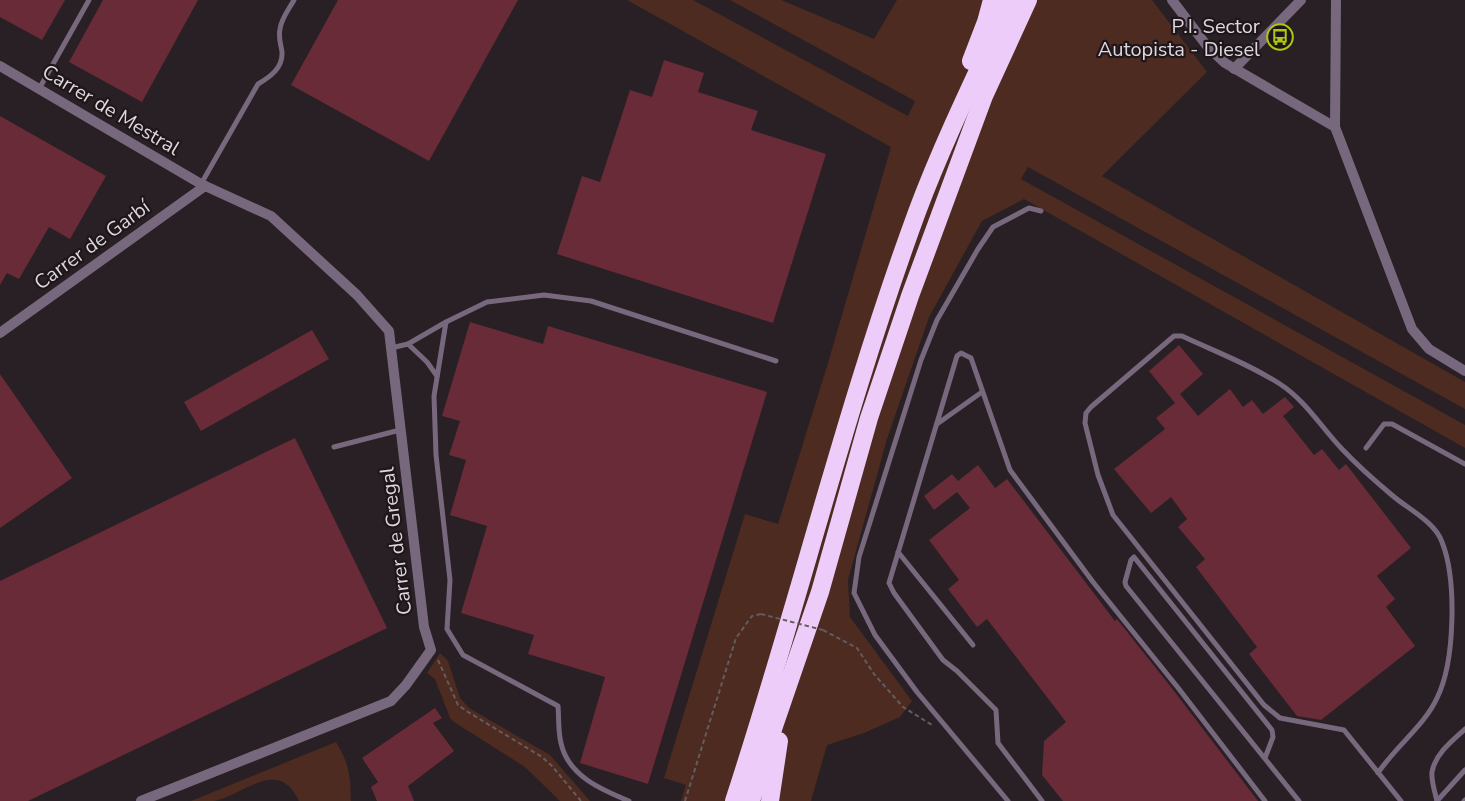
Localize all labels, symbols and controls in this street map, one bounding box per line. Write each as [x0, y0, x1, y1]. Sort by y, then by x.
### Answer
place label: P.I. Sector Autopista - Diesel [1098, 13, 1260, 63]
bus stop icon: P.I. Sector Autopista - Diesel [1265, 22, 1295, 52]
street label: Carrer de Mestral [37, 58, 185, 162]
street label: Carrer de Garbí [29, 193, 156, 296]
street label: Carrer de Gregal [374, 465, 418, 616]

